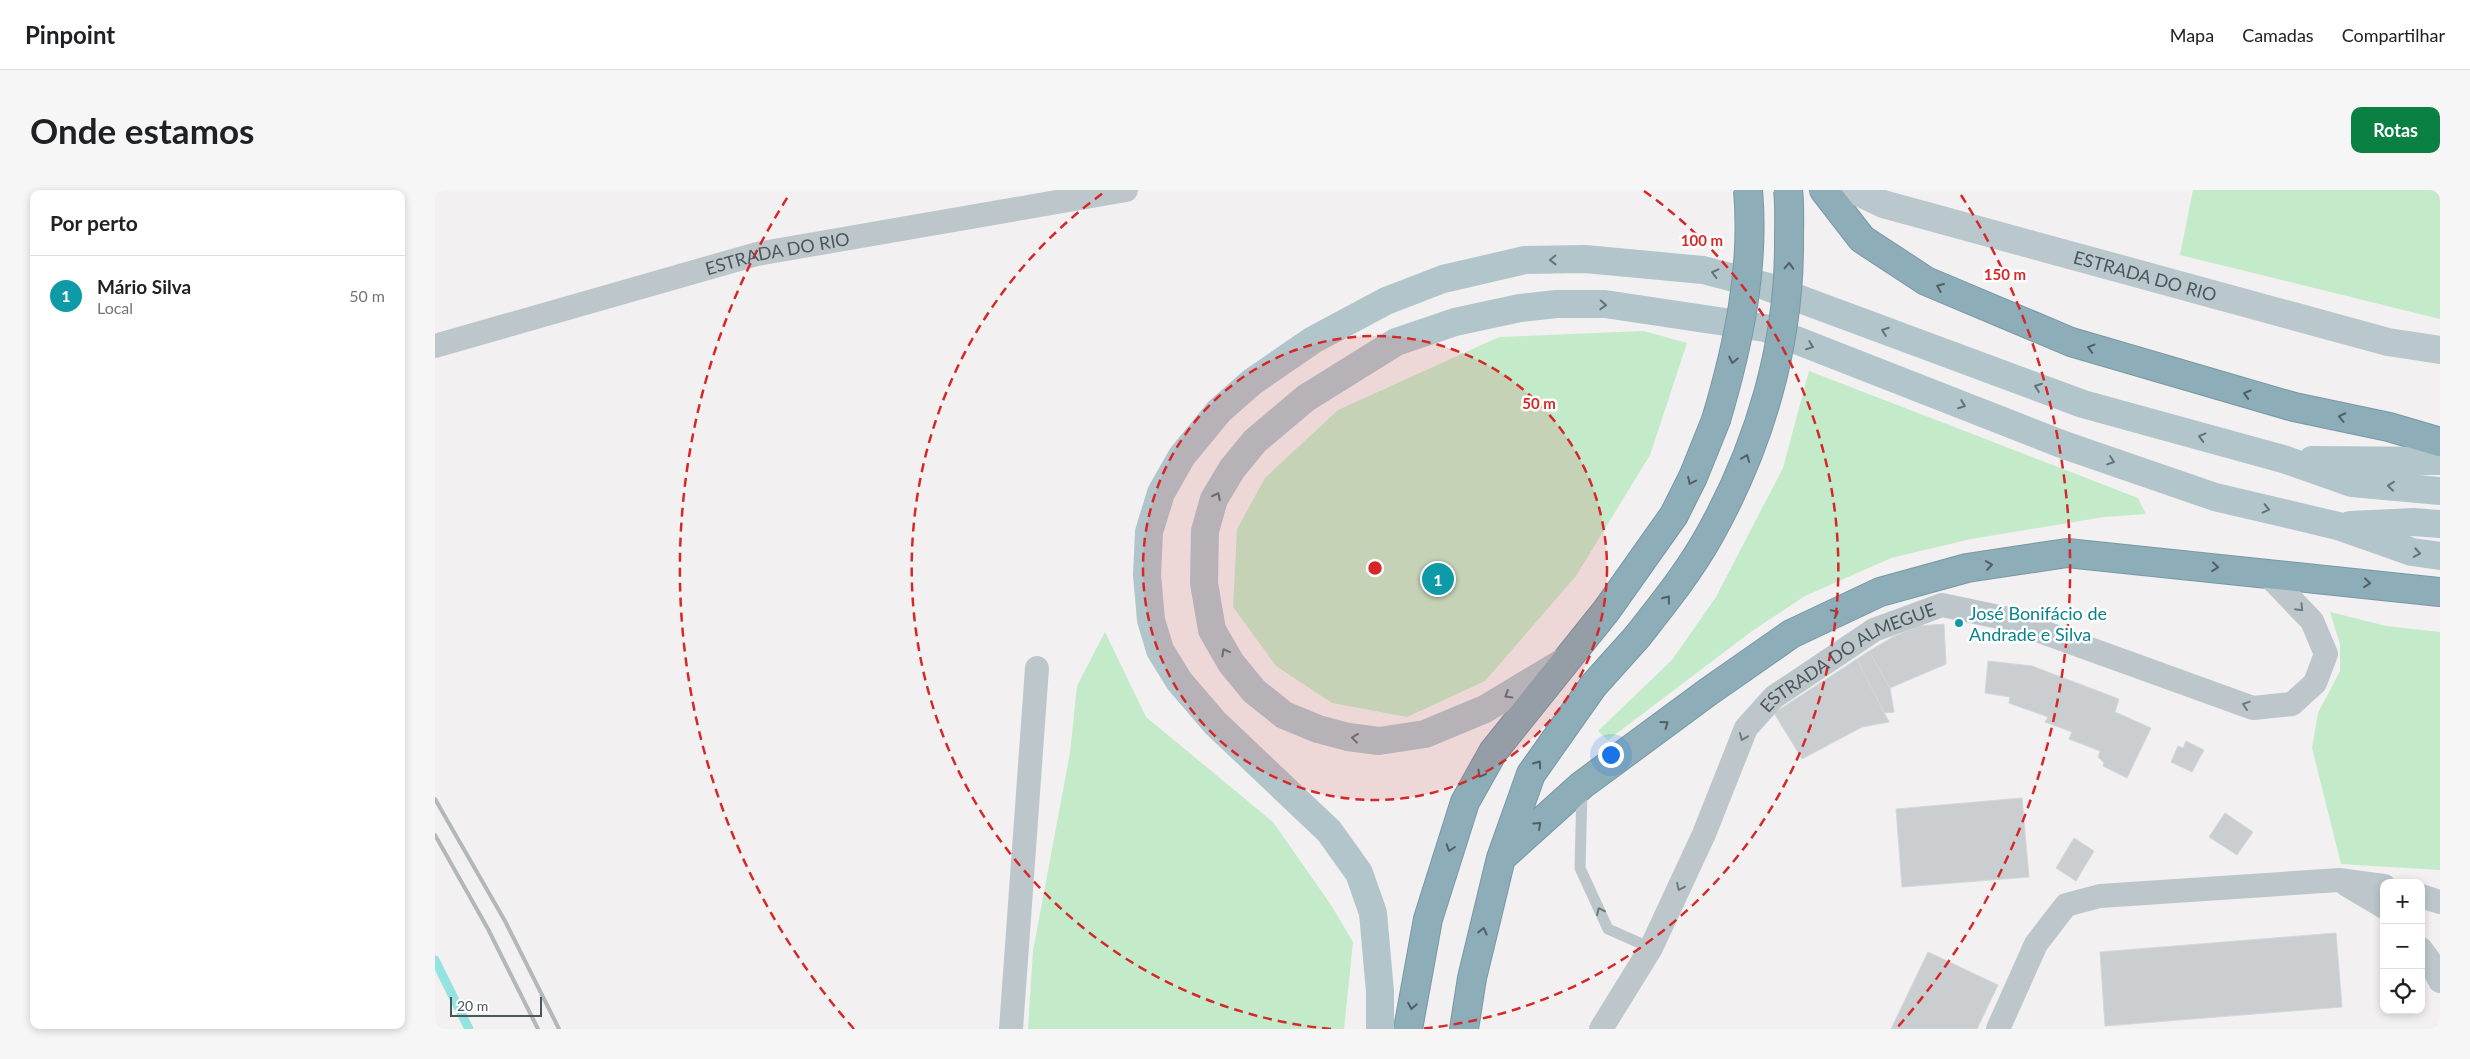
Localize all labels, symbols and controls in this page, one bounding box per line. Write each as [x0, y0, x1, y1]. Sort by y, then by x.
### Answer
text: Pinpoint [25, 20, 115, 49]
text: Mapa [2170, 24, 2214, 46]
text: Camadas [2242, 24, 2314, 46]
text: Compartilhar [2342, 24, 2445, 46]
button: Rotas [2351, 107, 2440, 153]
text: Onde estamos [30, 109, 254, 151]
text: Por perto [50, 210, 138, 235]
street label: ESTRADA DO RIO [702, 227, 851, 279]
text: 100 m [1681, 231, 1723, 249]
street label: ESTRADA DO RIO [2071, 246, 2219, 306]
one-way arrow [1549, 255, 1557, 265]
one-way arrow [1784, 262, 1794, 270]
text: 150 m [1984, 265, 2026, 283]
one-way arrow [1711, 269, 1719, 279]
text: Mário Silva [97, 275, 191, 298]
one-way arrow [1936, 283, 1945, 294]
text: 1 [61, 286, 71, 305]
text: 50 m [349, 286, 385, 305]
text: Local [97, 298, 133, 317]
one-way arrow [1600, 299, 1608, 310]
one-way arrow [1882, 327, 1890, 337]
one-way arrow [1805, 340, 1814, 350]
one-way arrow [2087, 343, 2095, 354]
one-way arrow [1728, 356, 1738, 364]
one-way arrow [2034, 383, 2042, 393]
one-way arrow [2243, 389, 2251, 399]
text: 50 m [1522, 394, 1556, 412]
one-way arrow [1957, 399, 1965, 409]
one-way arrow [2337, 413, 2346, 423]
one-way arrow [2198, 432, 2207, 443]
one-way arrow [1740, 454, 1750, 463]
one-way arrow [2106, 455, 2114, 465]
one-way arrow [1687, 476, 1697, 485]
one-way arrow [2387, 481, 2395, 492]
one-way arrow [1211, 492, 1221, 501]
one-way arrow [2261, 503, 2270, 514]
one-way arrow [2413, 547, 2422, 557]
centre of rings [1366, 559, 1384, 577]
pin: 1 [1422, 560, 1454, 598]
one-way arrow [1985, 560, 1994, 570]
one-way arrow [2211, 561, 2219, 572]
one-way arrow [2363, 577, 2371, 588]
one-way arrow [1661, 596, 1669, 605]
street label: ESTRADA DO ALMEGUE [1755, 597, 1938, 716]
place label: José Bonifácio de Andrade e Silva [1969, 602, 2107, 645]
one-way arrow [2294, 602, 2303, 611]
one-way arrow [1830, 609, 1839, 619]
marker: José Bonifácio de Andrade e Silva [1953, 617, 1965, 629]
one-way arrow [1221, 648, 1231, 657]
one-way arrow [1505, 688, 1514, 698]
one-way arrow [2242, 701, 2250, 711]
one-way arrow [1659, 721, 1668, 730]
one-way arrow [1738, 732, 1749, 741]
one-way arrow [1351, 733, 1359, 744]
your location [1598, 742, 1624, 768]
one-way arrow [1532, 760, 1541, 770]
one-way arrow [1477, 769, 1487, 778]
one-way arrow [1532, 822, 1541, 831]
one-way arrow [1446, 844, 1456, 852]
map controls [2380, 879, 2425, 1014]
button: + [2380, 879, 2425, 924]
one-way arrow [1675, 882, 1686, 891]
one-way arrow [1596, 907, 1607, 916]
button: − [2380, 924, 2425, 969]
one-way arrow [1478, 927, 1488, 935]
button: locate [2380, 969, 2425, 1014]
scale bar [450, 994, 543, 1017]
text: 20 m [457, 997, 488, 1014]
one-way arrow [1408, 1001, 1418, 1010]

